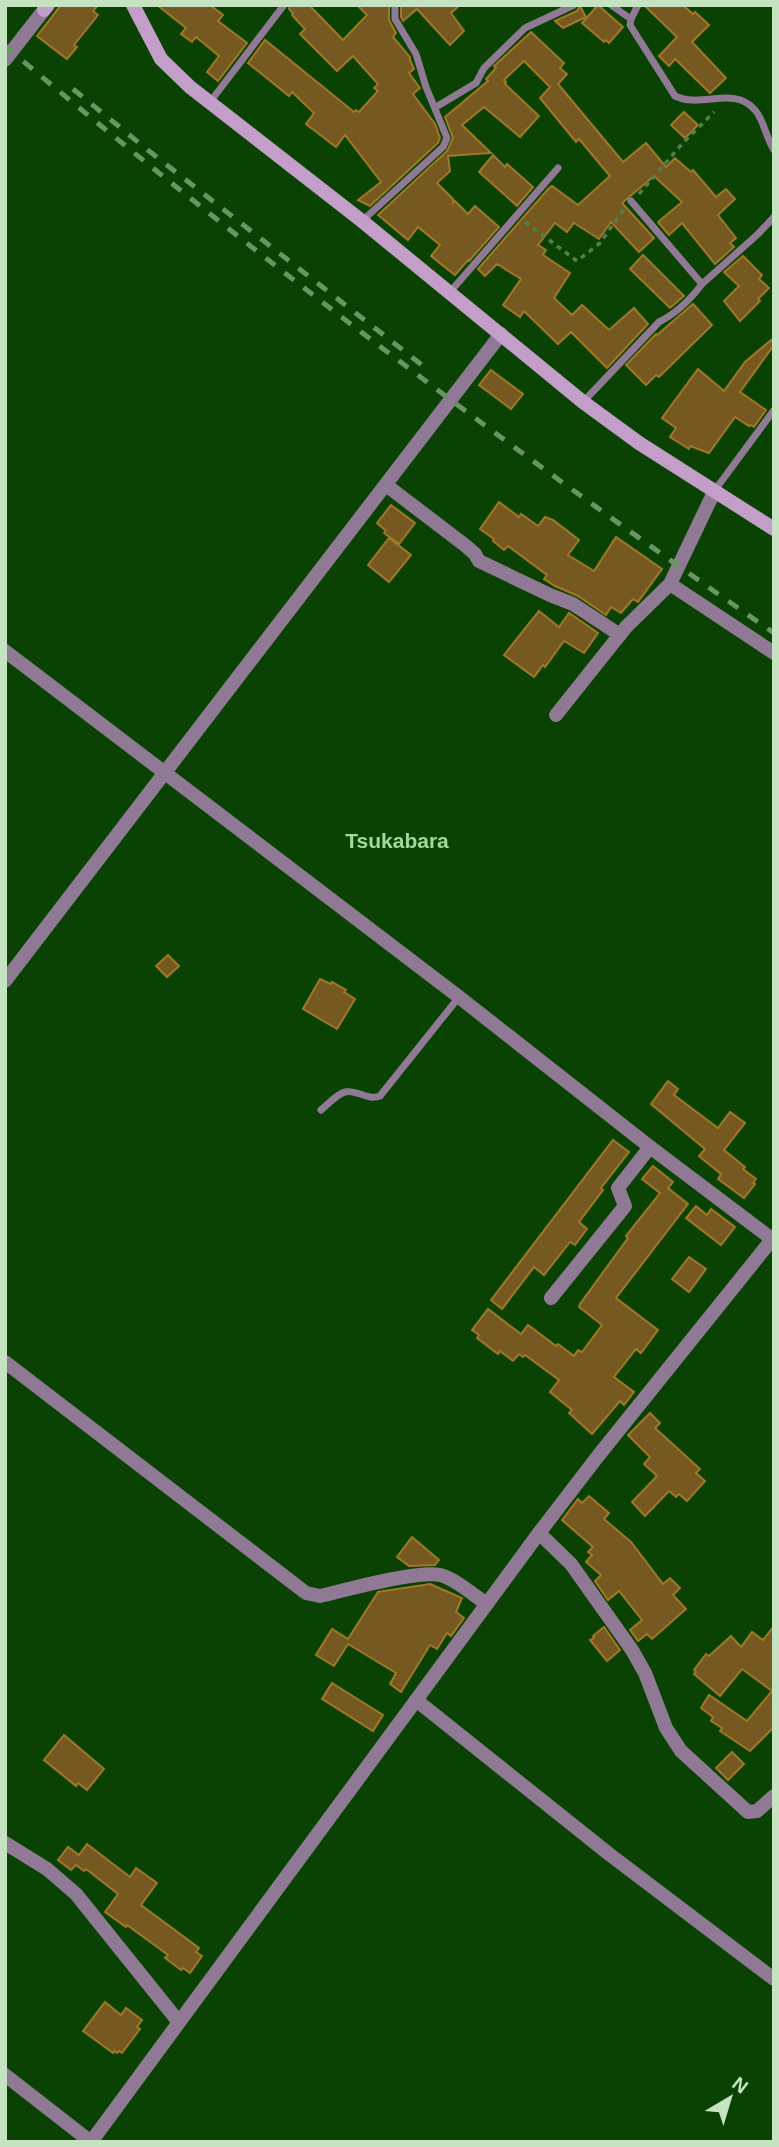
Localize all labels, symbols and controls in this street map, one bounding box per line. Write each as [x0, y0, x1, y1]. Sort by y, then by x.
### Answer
district label: Tsukabara [345, 829, 449, 852]
north arrow [695, 2063, 765, 2133]
text: N [728, 2072, 752, 2097]

